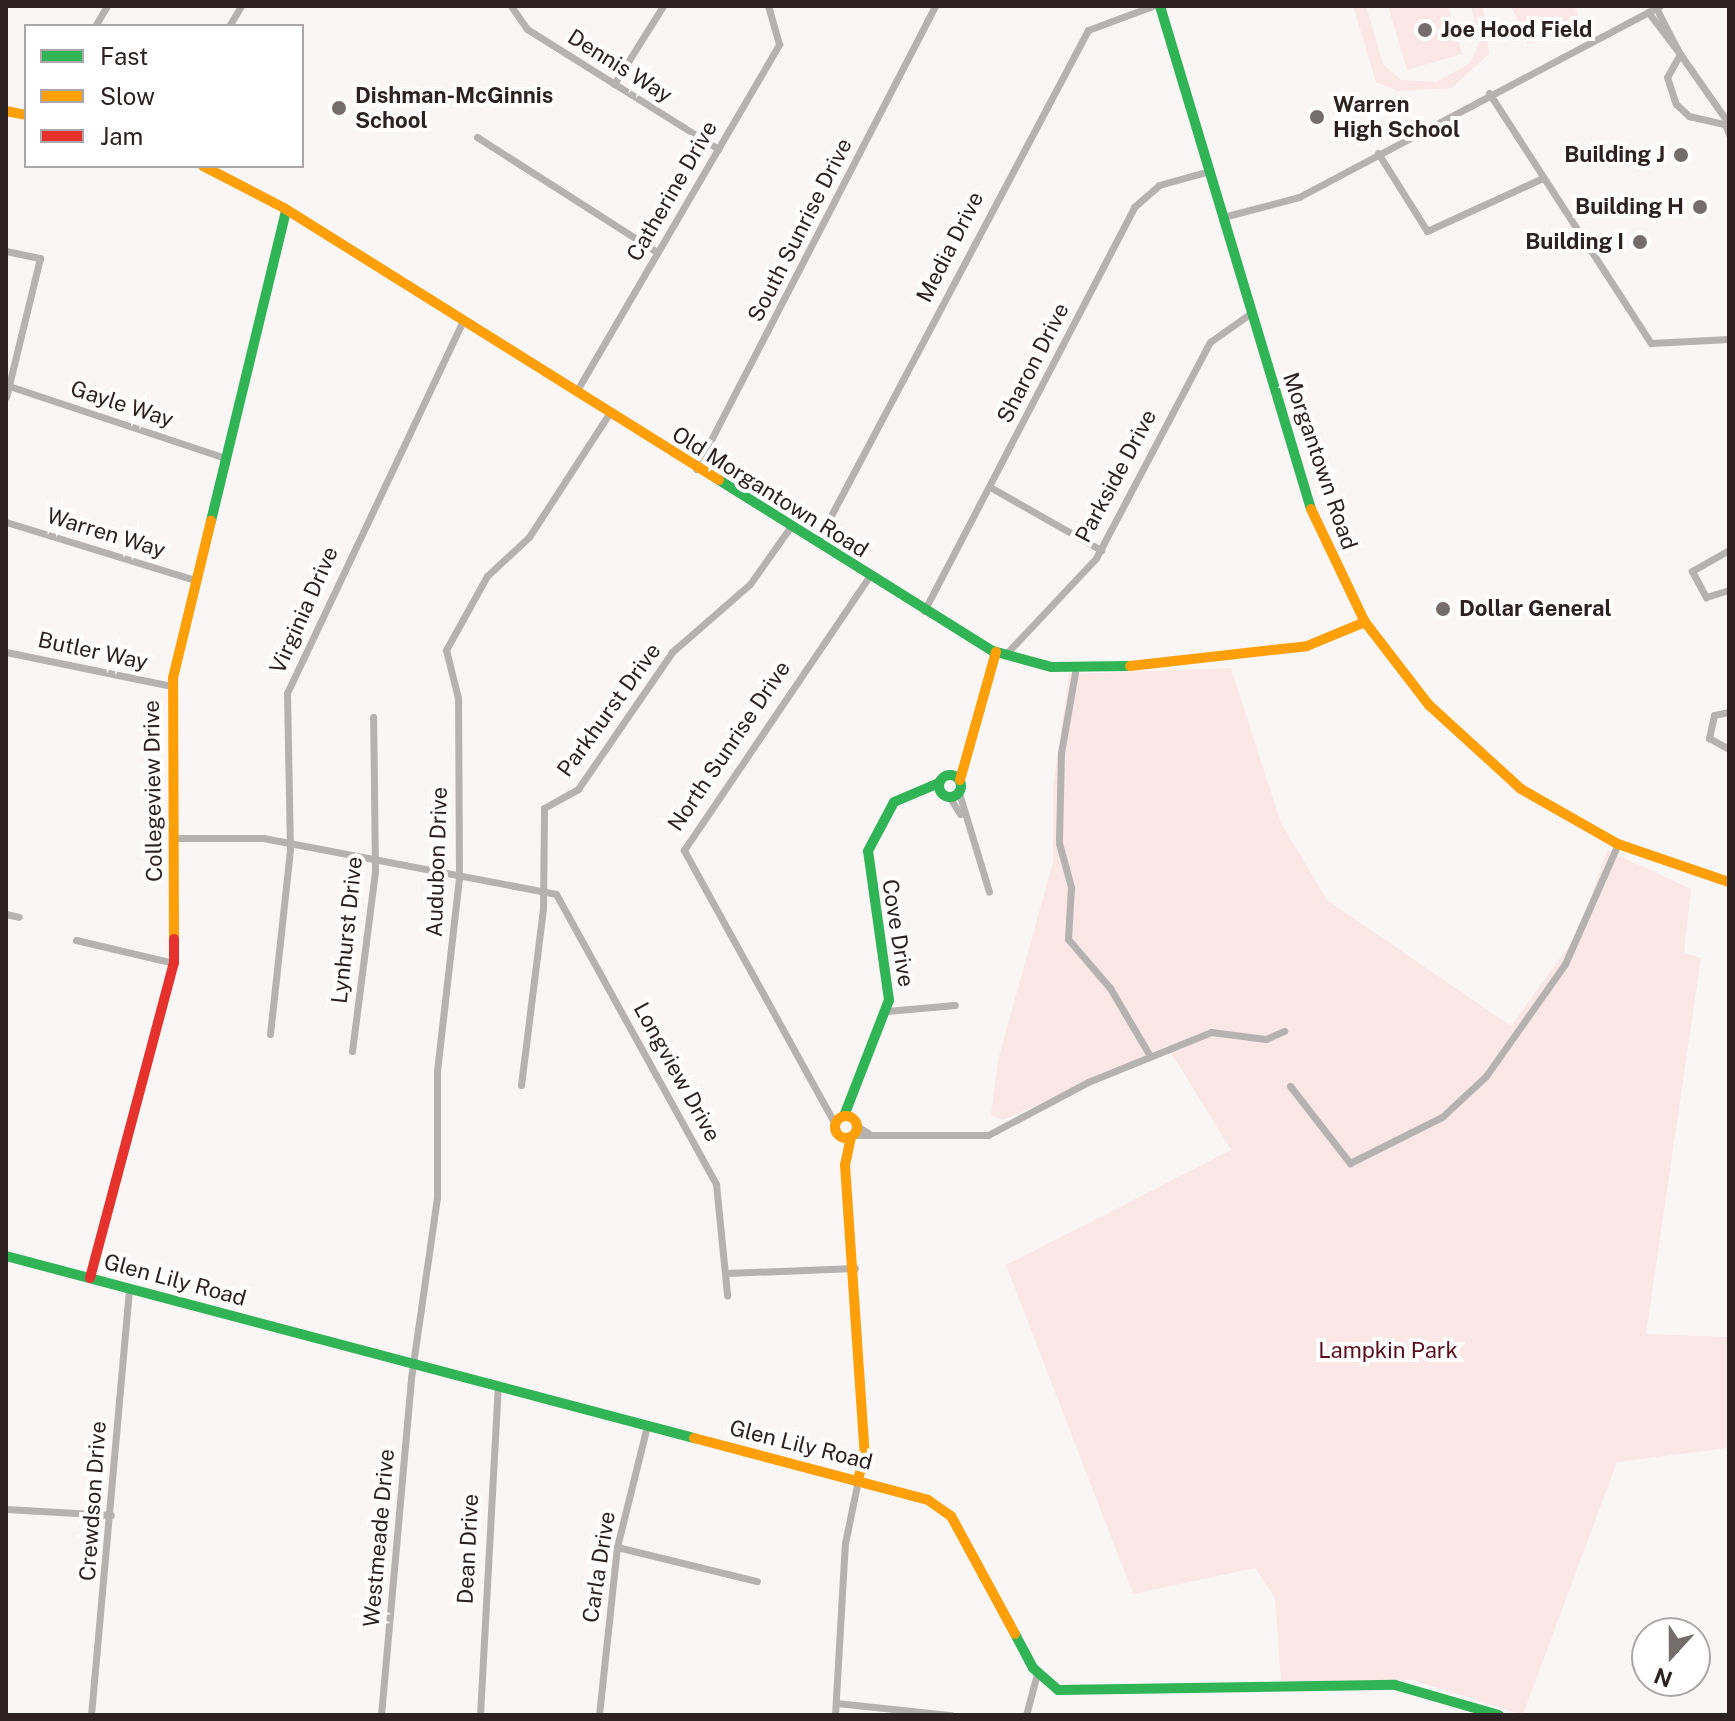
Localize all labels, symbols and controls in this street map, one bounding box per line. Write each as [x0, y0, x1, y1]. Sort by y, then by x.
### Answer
place label: Joe Hood Field [1441, 17, 1592, 43]
marker: Joe Hood Field [1416, 21, 1434, 39]
street label: Dennis Way [563, 23, 677, 109]
legend [24, 24, 304, 168]
text: Fast [100, 42, 148, 70]
text: Slow [100, 82, 155, 110]
place label: Dishman-McGinnis School [355, 82, 553, 134]
place label: Warren High School [1333, 91, 1460, 142]
marker: Dishman-McGinnis School [330, 99, 348, 117]
marker: Warren High School [1308, 108, 1326, 126]
street label: Catherine Drive [621, 116, 723, 266]
text: Jam [100, 122, 143, 150]
street label: South Sunrise Drive [742, 134, 858, 326]
place label: Building J [1564, 142, 1665, 168]
marker: Building J [1672, 146, 1690, 164]
street label: Media Drive [911, 187, 989, 307]
place label: Building H [1575, 194, 1684, 220]
marker: Building H [1691, 198, 1709, 216]
place label: Building I [1525, 229, 1624, 255]
marker: Building I [1631, 233, 1649, 251]
street label: Sharon Drive [991, 299, 1075, 427]
street label: Morgantown Road [1277, 369, 1363, 553]
street label: Gayle Way [67, 375, 177, 433]
street label: Parkside Drive [1070, 405, 1162, 547]
street label: Old Morgantown Road [667, 421, 873, 563]
street label: Warren Way [43, 502, 169, 564]
street label: Virginia Drive [264, 542, 344, 678]
place label: Dollar General [1459, 596, 1612, 622]
marker: Dollar General [1434, 600, 1452, 618]
street label: Butler Way [35, 626, 151, 676]
street label: Parkhurst Drive [552, 638, 666, 782]
street label: North Sunrise Drive [662, 656, 796, 836]
street label: Collegeview Drive [138, 700, 168, 882]
street label: Audubon Drive [421, 786, 453, 938]
street label: Lynhurst Drive [326, 855, 368, 1005]
street label: Cove Drive [876, 877, 920, 989]
street label: Longview Drive [628, 998, 726, 1146]
street label: Glen Lily Road [101, 1248, 249, 1312]
park label: Lampkin Park [1318, 1338, 1458, 1364]
street label: Glen Lily Road [727, 1414, 875, 1476]
street label: Crewdson Drive [74, 1420, 112, 1582]
street label: Westmeade Drive [358, 1448, 400, 1628]
street label: Dean Drive [452, 1493, 484, 1605]
street label: Carla Drive [577, 1509, 621, 1625]
north arrow [1631, 1617, 1711, 1697]
text: N [1650, 1662, 1676, 1693]

